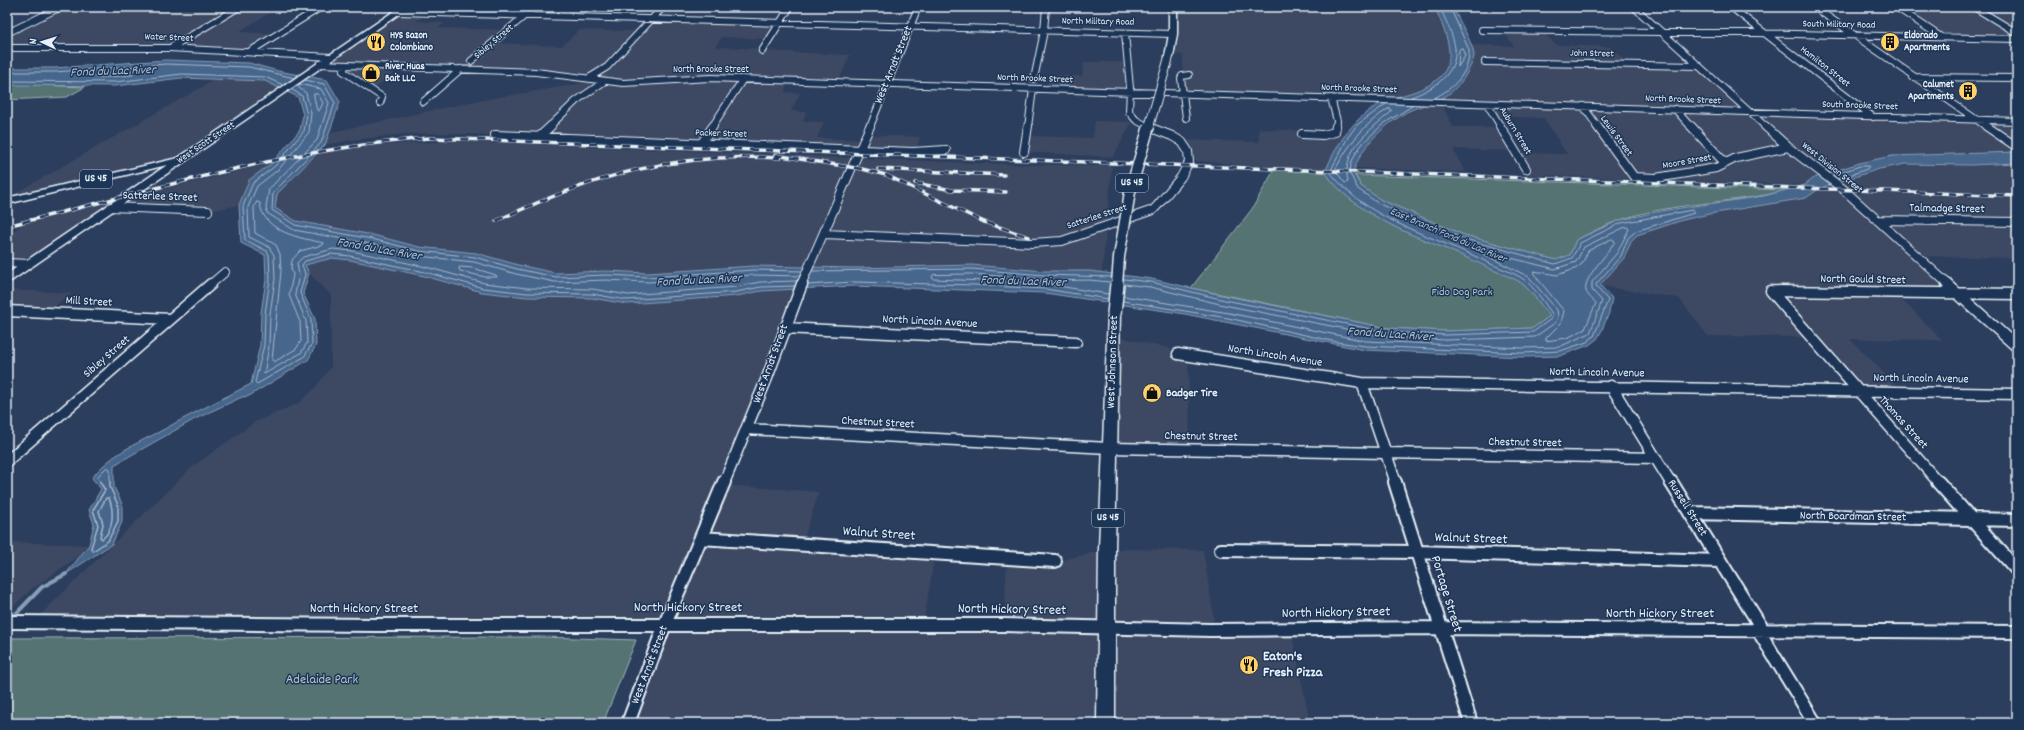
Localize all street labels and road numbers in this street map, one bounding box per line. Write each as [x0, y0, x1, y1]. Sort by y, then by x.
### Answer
street label: North Military Road [1062, 14, 1135, 30]
street label: South Military Road [1803, 17, 1876, 33]
street label: Sibley Street [471, 21, 517, 63]
street label: West Arndt Street [871, 23, 918, 107]
street label: Water Street [144, 30, 194, 46]
street label: Hamilton Street [1797, 43, 1853, 91]
street label: John Street [1570, 47, 1614, 61]
street label: North Brooke Street [673, 63, 749, 77]
street label: North Brooke Street [997, 71, 1074, 87]
street label: North Brooke Street [1321, 81, 1398, 97]
street label: North Brooke Street [1645, 92, 1722, 108]
street label: South Brooke Street [1822, 98, 1899, 114]
street label: Auburn Street [1495, 105, 1535, 158]
street label: Lewis Street [1596, 113, 1636, 160]
street label: West Scott Street [174, 118, 238, 168]
street label: Packer Street [695, 126, 748, 142]
street label: West Division Street [1798, 139, 1866, 197]
street label: Moore Street [1661, 151, 1713, 173]
road number: US 45 [80, 170, 112, 188]
road number: US 45 [1116, 174, 1148, 192]
street label: Satterlee Street [122, 187, 198, 207]
street label: Talmadge Street [1909, 200, 1985, 218]
street label: Satterlee Street [1065, 201, 1129, 233]
street label: North Gould Street [1820, 271, 1906, 289]
street label: Mill Street [65, 292, 113, 312]
street label: North Lincoln Avenue [882, 311, 978, 333]
street label: West Johnson Street [1103, 315, 1123, 409]
street label: West Arndt Street [749, 322, 793, 406]
street label: Sibley Street [80, 331, 135, 382]
street label: North Lincoln Avenue [1227, 340, 1323, 372]
street label: North Lincoln Avenue [1549, 364, 1645, 382]
street label: North Lincoln Avenue [1873, 370, 1969, 388]
street label: Thomas Street [1874, 393, 1932, 454]
street label: Chestnut Street [841, 413, 916, 433]
street label: Chestnut Street [1164, 428, 1238, 446]
street label: Chestnut Street [1488, 434, 1562, 452]
street label: Russell Street [1663, 476, 1711, 540]
street label: North Boardman Street [1800, 508, 1907, 526]
road number: US 45 [1092, 509, 1124, 527]
street label: Walnut Street [842, 521, 916, 547]
street label: Walnut Street [1434, 528, 1508, 550]
street label: Portage Street [1425, 553, 1467, 635]
street label: North Hickory Street [634, 598, 742, 618]
street label: North Hickory Street [310, 599, 418, 619]
street label: North Hickory Street [958, 599, 1066, 621]
street label: North Hickory Street [1282, 602, 1390, 624]
street label: North Hickory Street [1606, 604, 1714, 624]
street label: West Arndt Street [627, 623, 673, 707]

